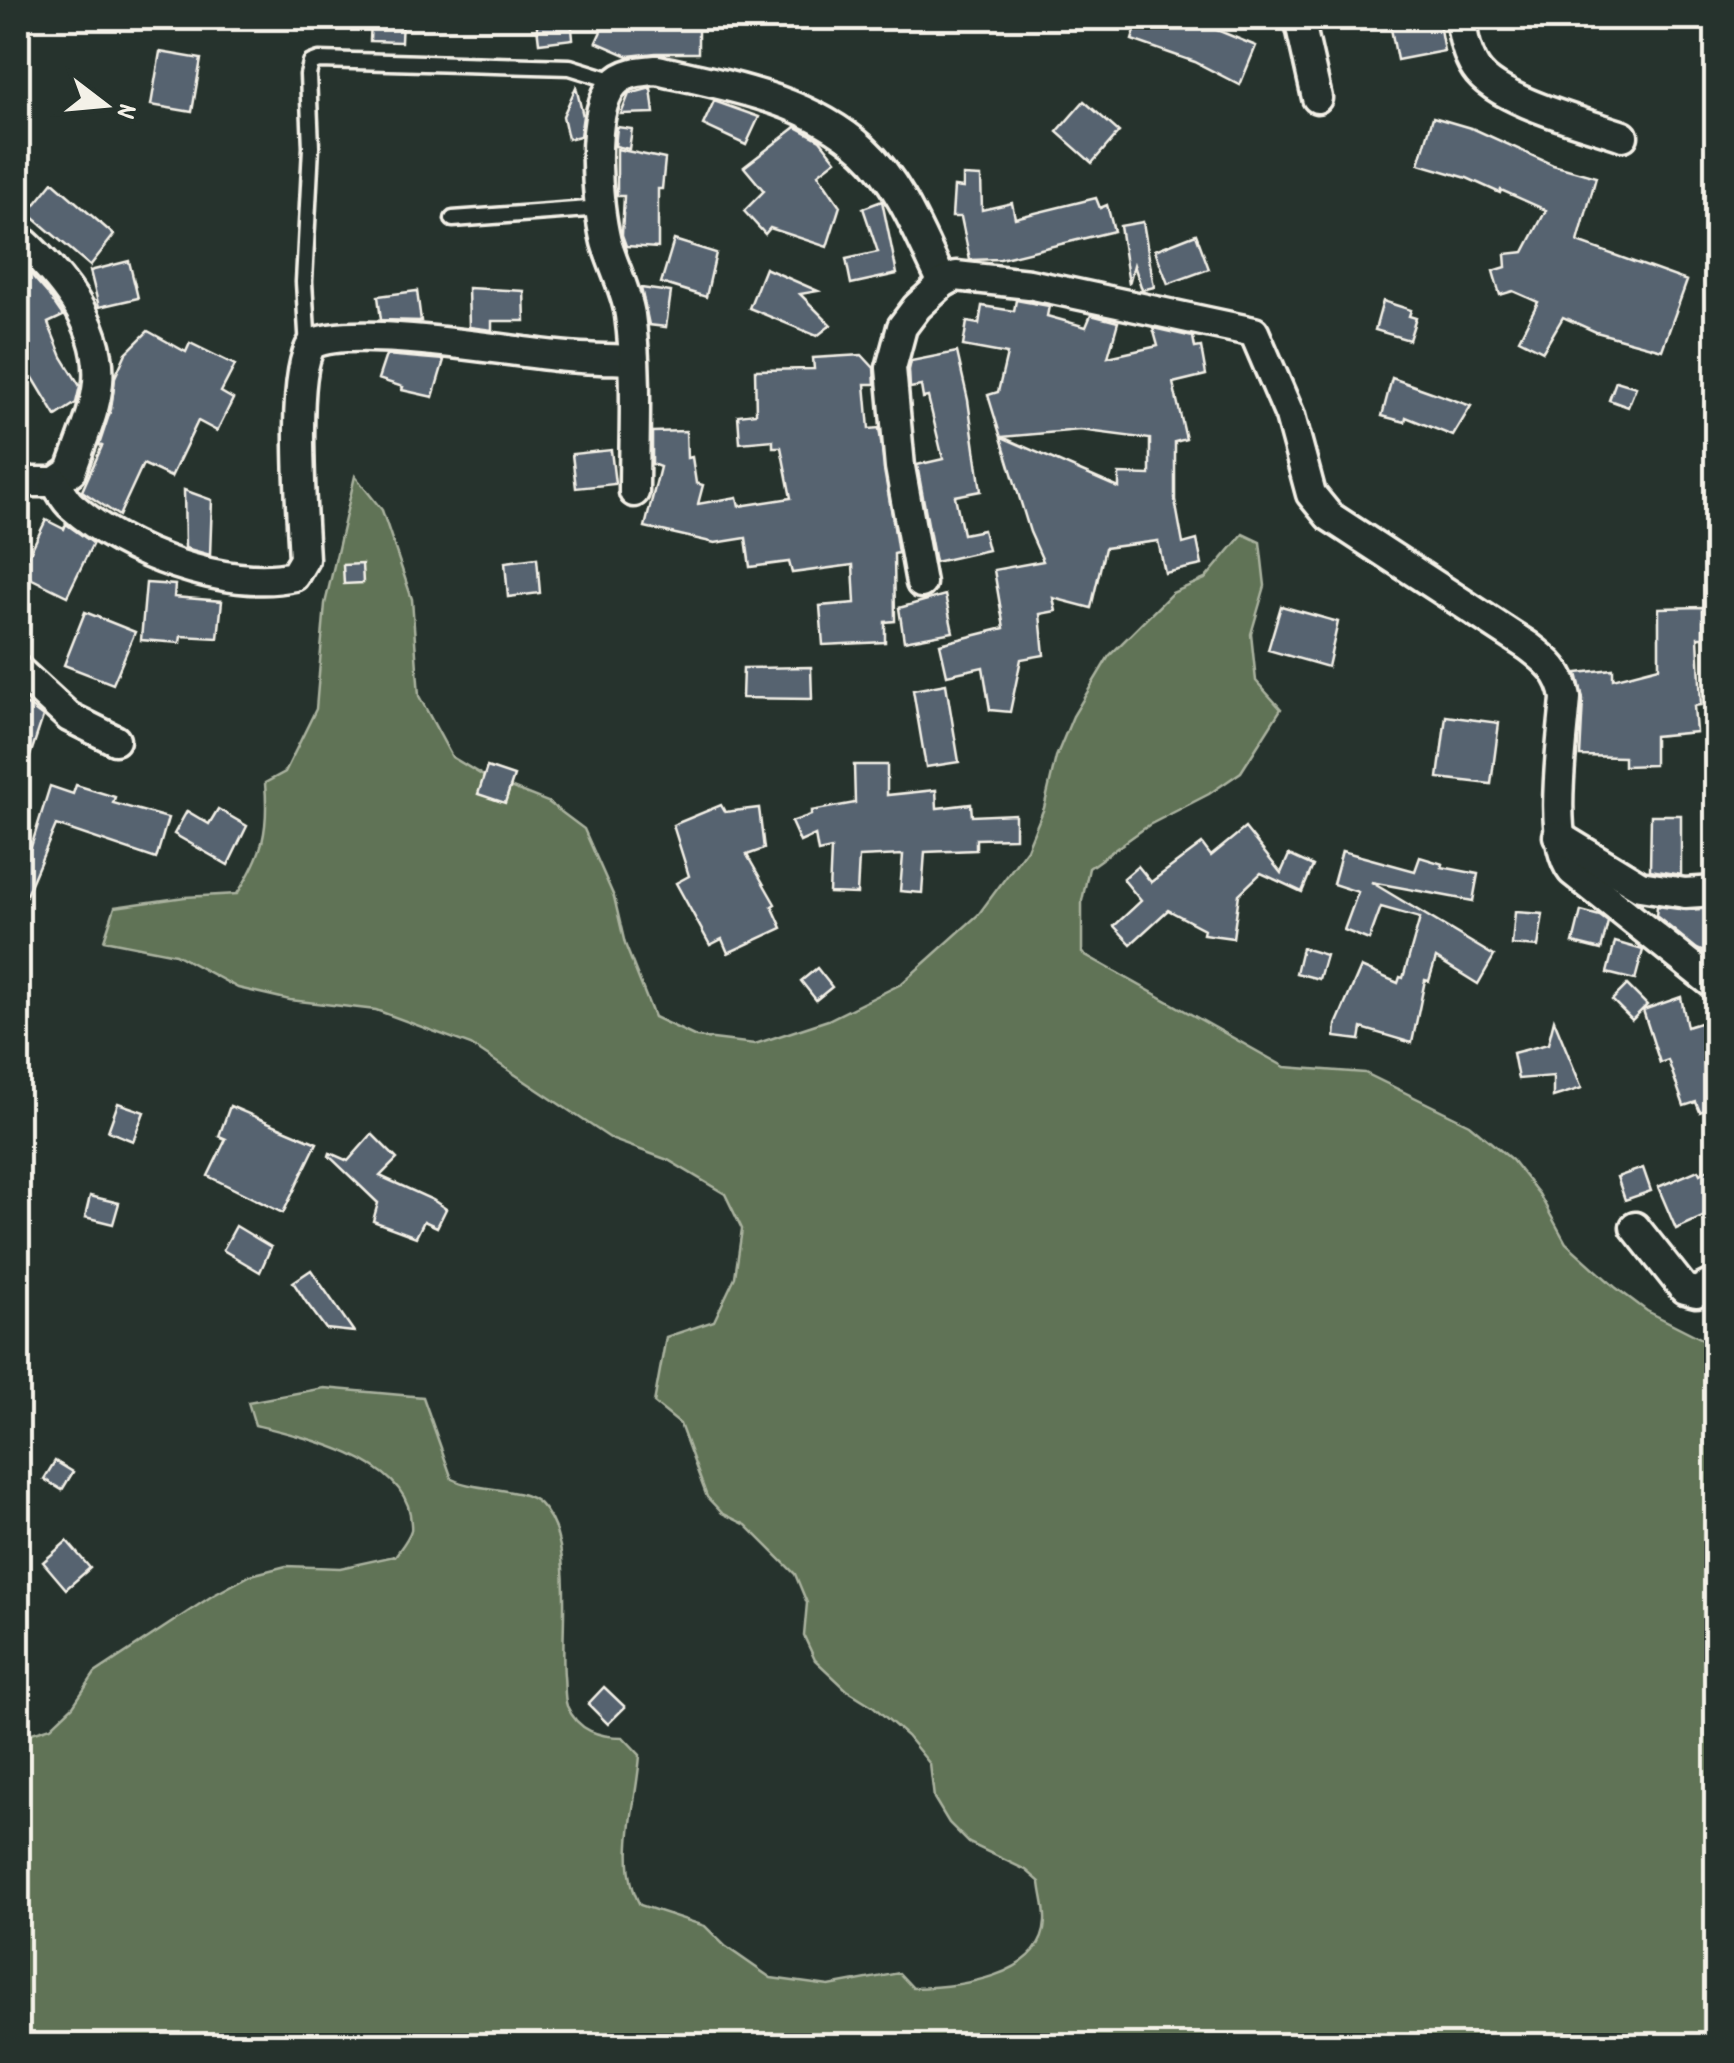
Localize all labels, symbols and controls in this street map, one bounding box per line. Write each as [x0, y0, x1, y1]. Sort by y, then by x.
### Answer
north arrow [55, 55, 155, 155]
text: N [103, 98, 145, 123]

